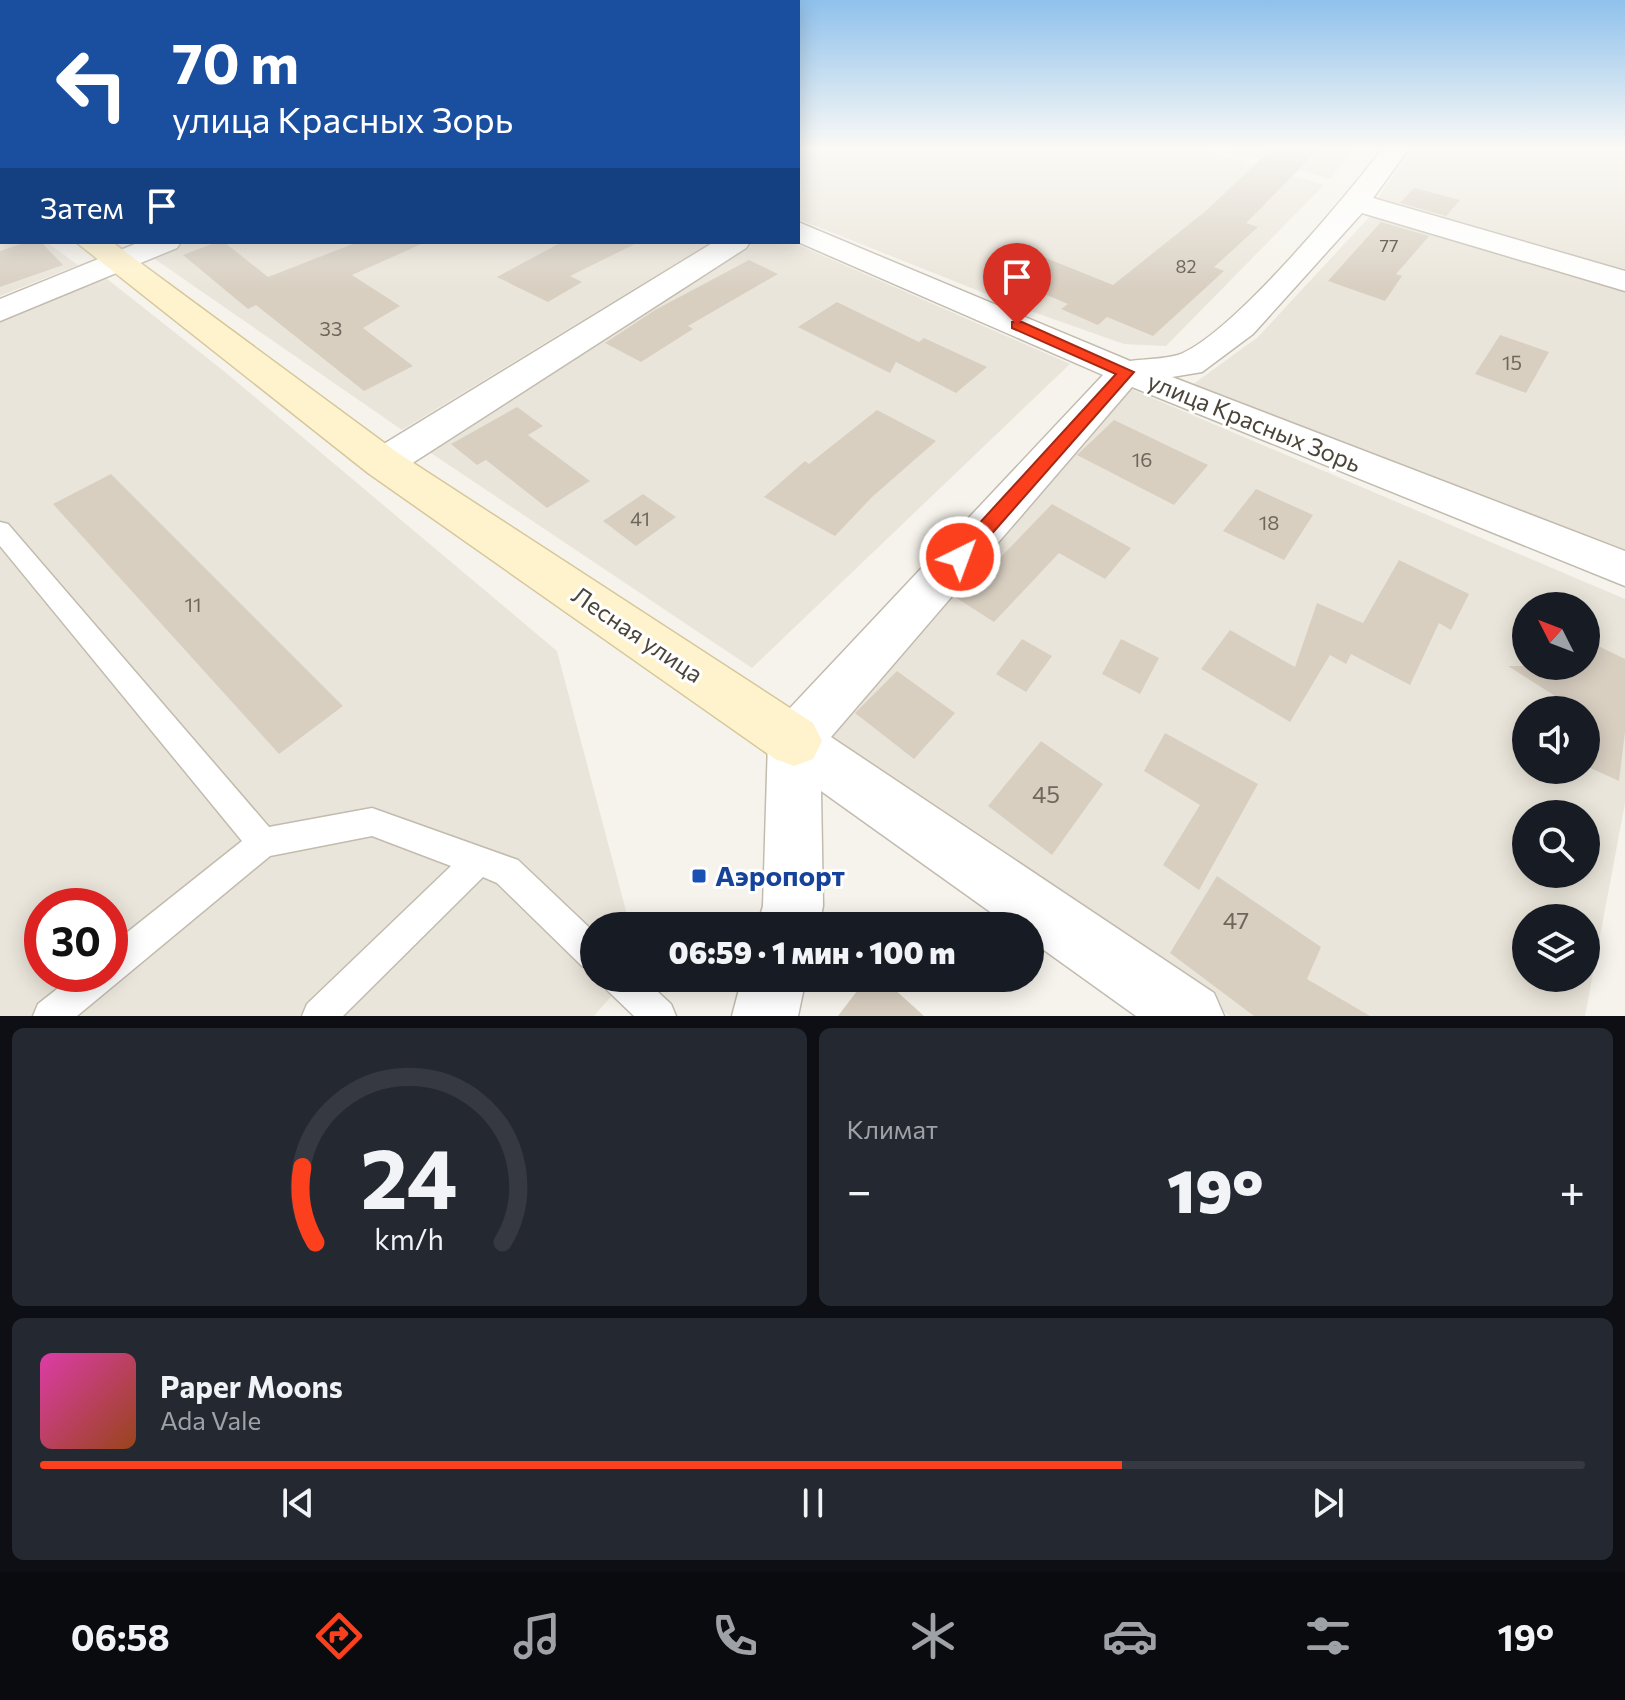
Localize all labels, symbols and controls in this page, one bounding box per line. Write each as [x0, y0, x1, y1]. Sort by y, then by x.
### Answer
text: 70 m [172, 27, 299, 96]
icon: left [40, 32, 144, 136]
text: улица Красных Зорь [172, 96, 513, 140]
icon: arrive [140, 184, 184, 228]
text: Затем [40, 188, 124, 225]
house number: 77 [1379, 234, 1399, 256]
pin [983, 243, 1051, 325]
icon: arrive [995, 255, 1039, 299]
house number: 82 [1176, 255, 1196, 277]
house number: 33 [320, 316, 342, 340]
house number: 15 [1502, 350, 1522, 374]
street label: улица Красных Зорь [1144, 366, 1365, 478]
house number: 16 [1132, 447, 1152, 471]
house number: 41 [630, 506, 650, 530]
house number: 18 [1259, 510, 1279, 534]
position arrow [918, 515, 1002, 599]
street label: Лесная улица [567, 579, 709, 688]
house number: 11 [184, 592, 202, 616]
north arrow [1512, 592, 1600, 680]
map controls [1512, 592, 1600, 992]
button: sound [1512, 696, 1600, 784]
house number: 45 [1032, 779, 1060, 808]
button: search [1512, 800, 1600, 888]
place label: Аэропорт [715, 858, 845, 892]
marker: Аэропорт [690, 867, 708, 885]
speed limit sign: 30 [24, 888, 128, 992]
button: layers [1512, 904, 1600, 992]
house number: 47 [1223, 905, 1249, 934]
text: 06:59 · 1 мин · 100 m [669, 933, 955, 970]
text: Климат [847, 1113, 938, 1144]
text: 24 [361, 1124, 458, 1226]
text: 19° [1167, 1152, 1263, 1225]
text: − [847, 1162, 872, 1216]
text: + [1559, 1162, 1585, 1216]
text: km/h [374, 1221, 444, 1256]
text: Paper Moons [160, 1367, 343, 1404]
text: Ada Vale [160, 1404, 261, 1435]
icon: previous [276, 1481, 320, 1525]
icon: pause [791, 1481, 835, 1525]
icon: next [1306, 1481, 1350, 1525]
icon: directions [311, 1608, 367, 1664]
icon: music [509, 1608, 565, 1664]
icon: phone [707, 1608, 763, 1664]
icon: climate [905, 1608, 961, 1664]
icon: car [1102, 1608, 1158, 1664]
icon: filters [1300, 1608, 1356, 1664]
text: 06:58 [71, 1614, 170, 1658]
text: 19° [1498, 1614, 1554, 1658]

